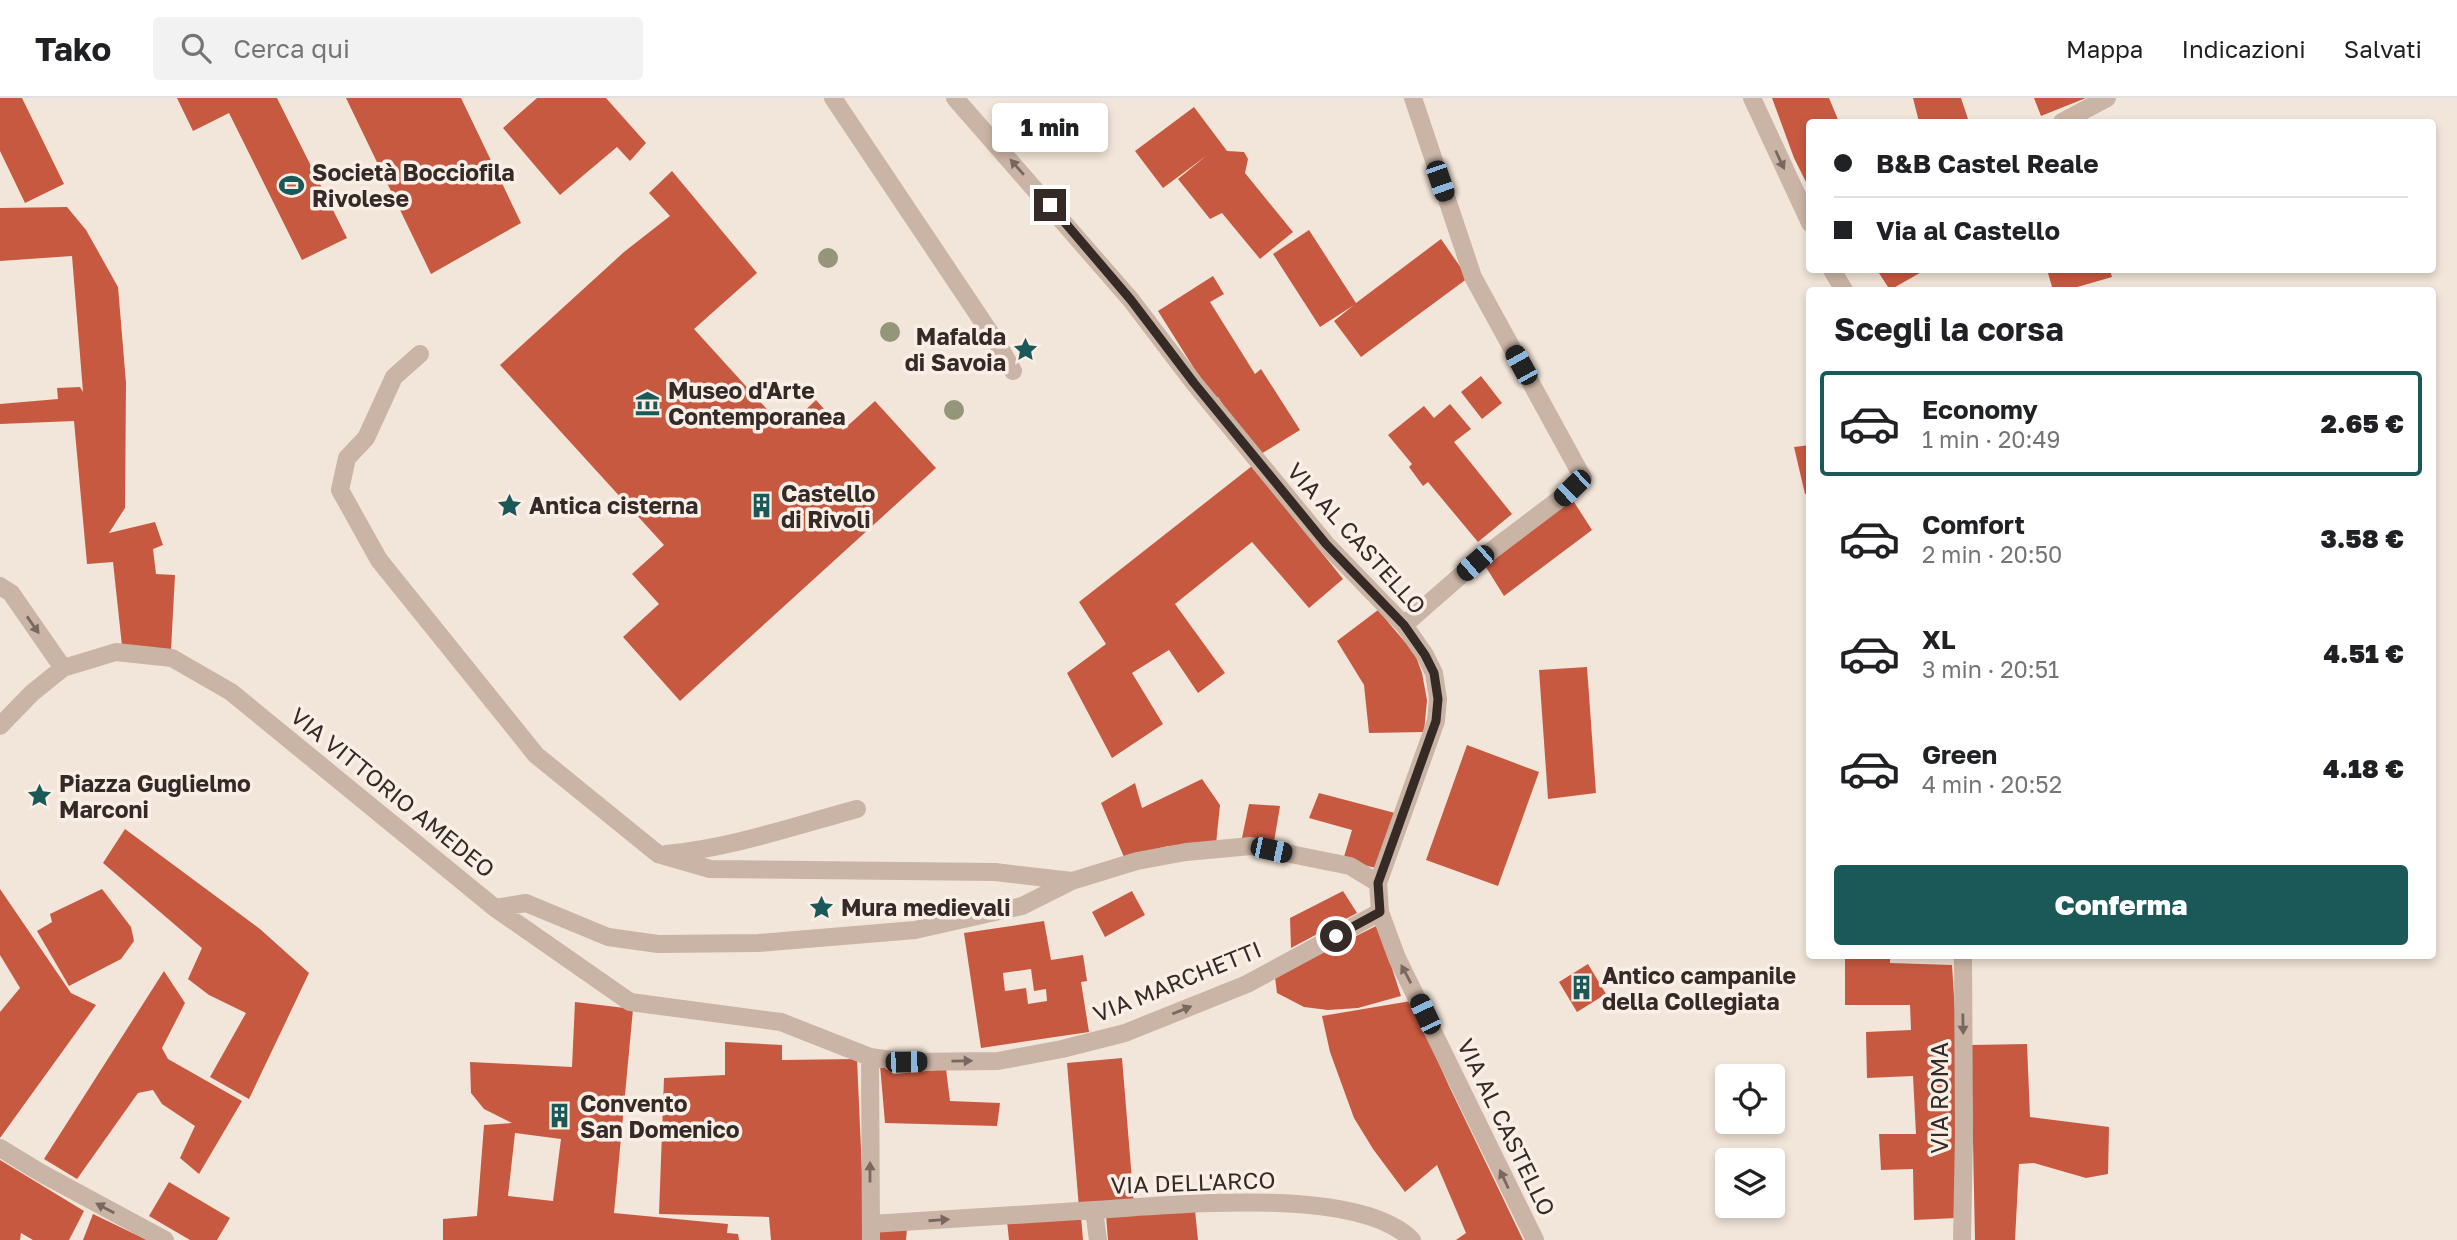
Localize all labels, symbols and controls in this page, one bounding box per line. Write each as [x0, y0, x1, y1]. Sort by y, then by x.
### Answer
search box [153, 17, 643, 80]
text: Tako [35, 29, 111, 68]
icon: search [177, 29, 215, 67]
text: Cerca qui [233, 33, 350, 64]
text: Mappa [2066, 34, 2143, 63]
text: Indicazioni [2181, 34, 2306, 63]
text: Salvati [2344, 34, 2422, 63]
callout: 1 min [992, 104, 1108, 153]
text: 1 min [1021, 113, 1079, 141]
text: B&B Castel Reale [1876, 148, 2099, 179]
one-way arrow [1774, 150, 1786, 170]
place label: Società Bocciofila Rivolese [312, 158, 515, 212]
one-way arrow [1009, 158, 1025, 176]
car [1424, 158, 1457, 204]
sports icon: Società Bocciofila Rivolese [278, 171, 306, 199]
route end [1034, 189, 1066, 221]
text: Via al Castello [1876, 215, 2060, 246]
text: Scegli la corsa [1834, 310, 2064, 348]
place label: Mafalda di Savoia [905, 322, 1006, 376]
place icon: Mafalda di Savoia [1012, 335, 1040, 363]
car [1502, 342, 1541, 388]
place label: Museo d'Arte Contemporanea [668, 376, 846, 430]
museum icon: Museo d'Arte Contemporanea [634, 389, 662, 417]
icon: car [1838, 392, 1901, 455]
text: Economy [1922, 394, 2038, 425]
text: 2.65 € [2321, 408, 2404, 439]
text: 1 min · 20:49 [1922, 425, 2060, 453]
street label: VIA AL CASTELLO [1282, 457, 1432, 619]
car [1550, 466, 1595, 510]
place label: Castello di Rivoli [781, 479, 875, 533]
place icon: Antica cisterna [495, 491, 523, 519]
place label: Antica cisterna [529, 491, 698, 519]
building icon: Castello di Rivoli [747, 492, 775, 520]
icon: car [1838, 507, 1901, 570]
text: Comfort [1922, 509, 2025, 540]
text: 3.58 € [2320, 523, 2404, 554]
text: 2 min · 20:50 [1922, 540, 2062, 568]
car [1453, 541, 1498, 585]
one-way arrow [26, 616, 40, 634]
icon: car [1838, 622, 1901, 685]
text: XL [1922, 624, 1956, 655]
text: 4.51 € [2324, 638, 2404, 669]
text: 3 min · 20:51 [1922, 655, 2059, 683]
street label: VIA VITTORIO AMEDEO [285, 701, 501, 883]
icon: car [1838, 737, 1901, 800]
text: Green [1922, 739, 1997, 770]
text: 4.18 € [2323, 753, 2404, 784]
place label: Piazza Guglielmo Marconi [59, 769, 251, 823]
text: 4 min · 20:52 [1922, 770, 2062, 798]
place icon: Piazza Guglielmo Marconi [25, 782, 53, 810]
car [1249, 835, 1294, 865]
button: Conferma [1834, 865, 2408, 945]
place icon: Mura medievali [807, 893, 835, 921]
place label: Mura medievali [841, 893, 1010, 921]
route start [1320, 920, 1352, 952]
street label: VIA MARCHETTI [1089, 935, 1265, 1027]
place label: Antico campanile della Collegiata [1602, 961, 1796, 1015]
one-way arrow [1400, 964, 1411, 984]
building icon: Antico campanile della Collegiata [1568, 974, 1596, 1002]
car [1407, 991, 1444, 1037]
one-way arrow [1172, 1004, 1193, 1015]
one-way arrow [1958, 1013, 1969, 1035]
street label: VIA AL CASTELLO [1452, 1034, 1562, 1220]
street label: VIA ROMA [1925, 1042, 1953, 1154]
car [885, 1051, 928, 1073]
one-way arrow [951, 1055, 973, 1067]
map controls [1715, 1064, 1785, 1218]
button: locate [1715, 1064, 1785, 1134]
place label: Convento San Domenico [580, 1089, 740, 1143]
building icon: Convento San Domenico [546, 1102, 574, 1130]
button: layers [1715, 1148, 1785, 1218]
one-way arrow [864, 1161, 876, 1183]
street label: VIA DELL'ARCO [1110, 1165, 1276, 1199]
one-way arrow [1498, 1169, 1509, 1189]
one-way arrow [95, 1202, 115, 1213]
one-way arrow [928, 1214, 950, 1225]

